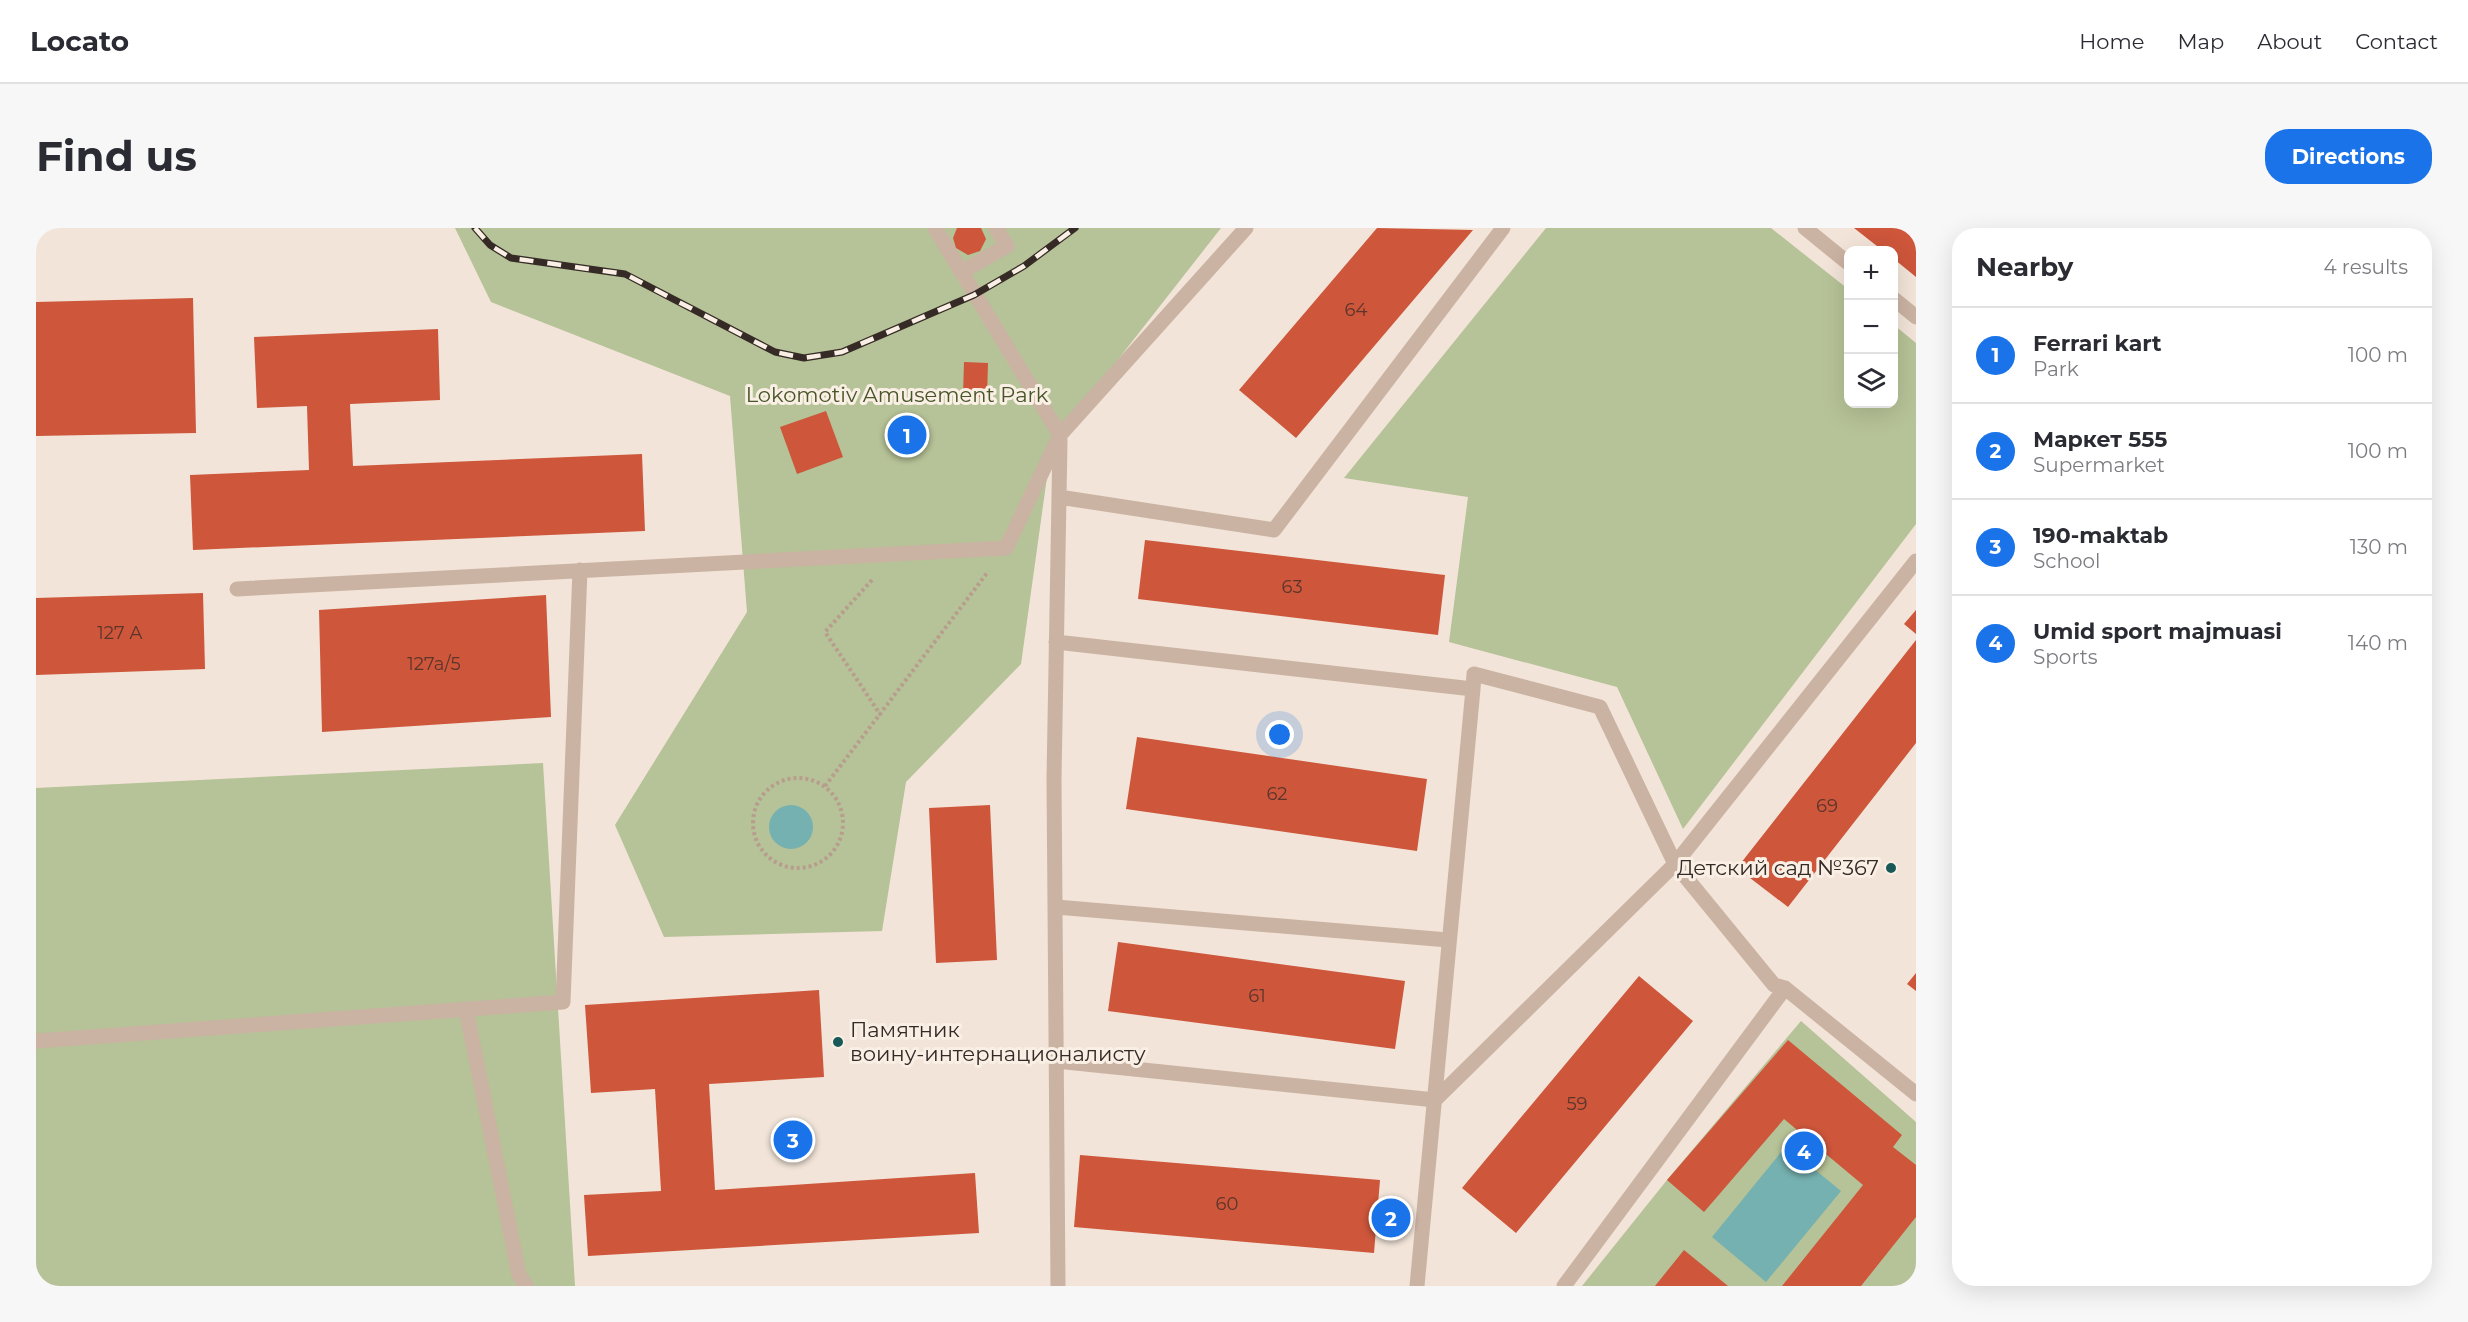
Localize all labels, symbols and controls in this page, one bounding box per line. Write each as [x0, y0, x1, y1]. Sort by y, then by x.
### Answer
text: Locato [30, 24, 129, 58]
text: Home [2079, 29, 2144, 54]
text: Map [2177, 29, 2224, 54]
text: About [2257, 29, 2322, 54]
text: Contact [2355, 29, 2438, 54]
button: Directions [2265, 129, 2432, 184]
text: Find us [36, 130, 197, 182]
map controls [1844, 246, 1898, 408]
button: + [1844, 246, 1898, 300]
text: Nearby [1976, 251, 2073, 283]
text: 4 results [2323, 255, 2408, 279]
house number: 64 [1345, 299, 1368, 321]
button: − [1844, 300, 1898, 354]
text: Ferrari kart [2033, 330, 2162, 357]
text: 1 [1992, 343, 1999, 367]
text: 100 m [2348, 343, 2408, 367]
button: layers [1844, 354, 1898, 408]
text: Park [2033, 357, 2079, 381]
park label: Lokomotiv Amusement Park [746, 382, 1049, 407]
pin: 1 [888, 412, 926, 458]
text: Маркет 555 [2033, 426, 2167, 453]
text: 2 [1990, 439, 2001, 463]
text: 100 m [2348, 439, 2408, 463]
text: Supermarket [2033, 453, 2165, 477]
text: 190-maktab [2033, 522, 2168, 549]
text: 3 [1990, 535, 2001, 559]
text: 130 m [2350, 535, 2408, 559]
text: School [2033, 549, 2100, 573]
house number: 63 [1281, 576, 1303, 598]
text: Umid sport majmuasi [2033, 618, 2282, 645]
house number: 127 А [97, 622, 143, 644]
text: 4 [1989, 631, 2002, 655]
text: 140 m [2348, 631, 2408, 655]
text: Sports [2033, 645, 2098, 669]
house number: 127a/5 [407, 653, 461, 675]
your location [1265, 720, 1294, 749]
house number: 62 [1266, 783, 1288, 805]
house number: 69 [1816, 795, 1838, 817]
place label: Детский сад №367 [1677, 855, 1879, 880]
marker: Детский сад №367 [1884, 861, 1898, 875]
house number: 61 [1248, 985, 1266, 1007]
place label: Памятник воину-интернационалисту [850, 1017, 1146, 1066]
marker: Памятник воину-интернационалисту [831, 1035, 845, 1049]
house number: 59 [1566, 1093, 1588, 1115]
pin: 3 [774, 1118, 813, 1162]
pin: 4 [1784, 1128, 1824, 1174]
house number: 60 [1216, 1193, 1238, 1215]
pin: 2 [1372, 1196, 1410, 1240]

